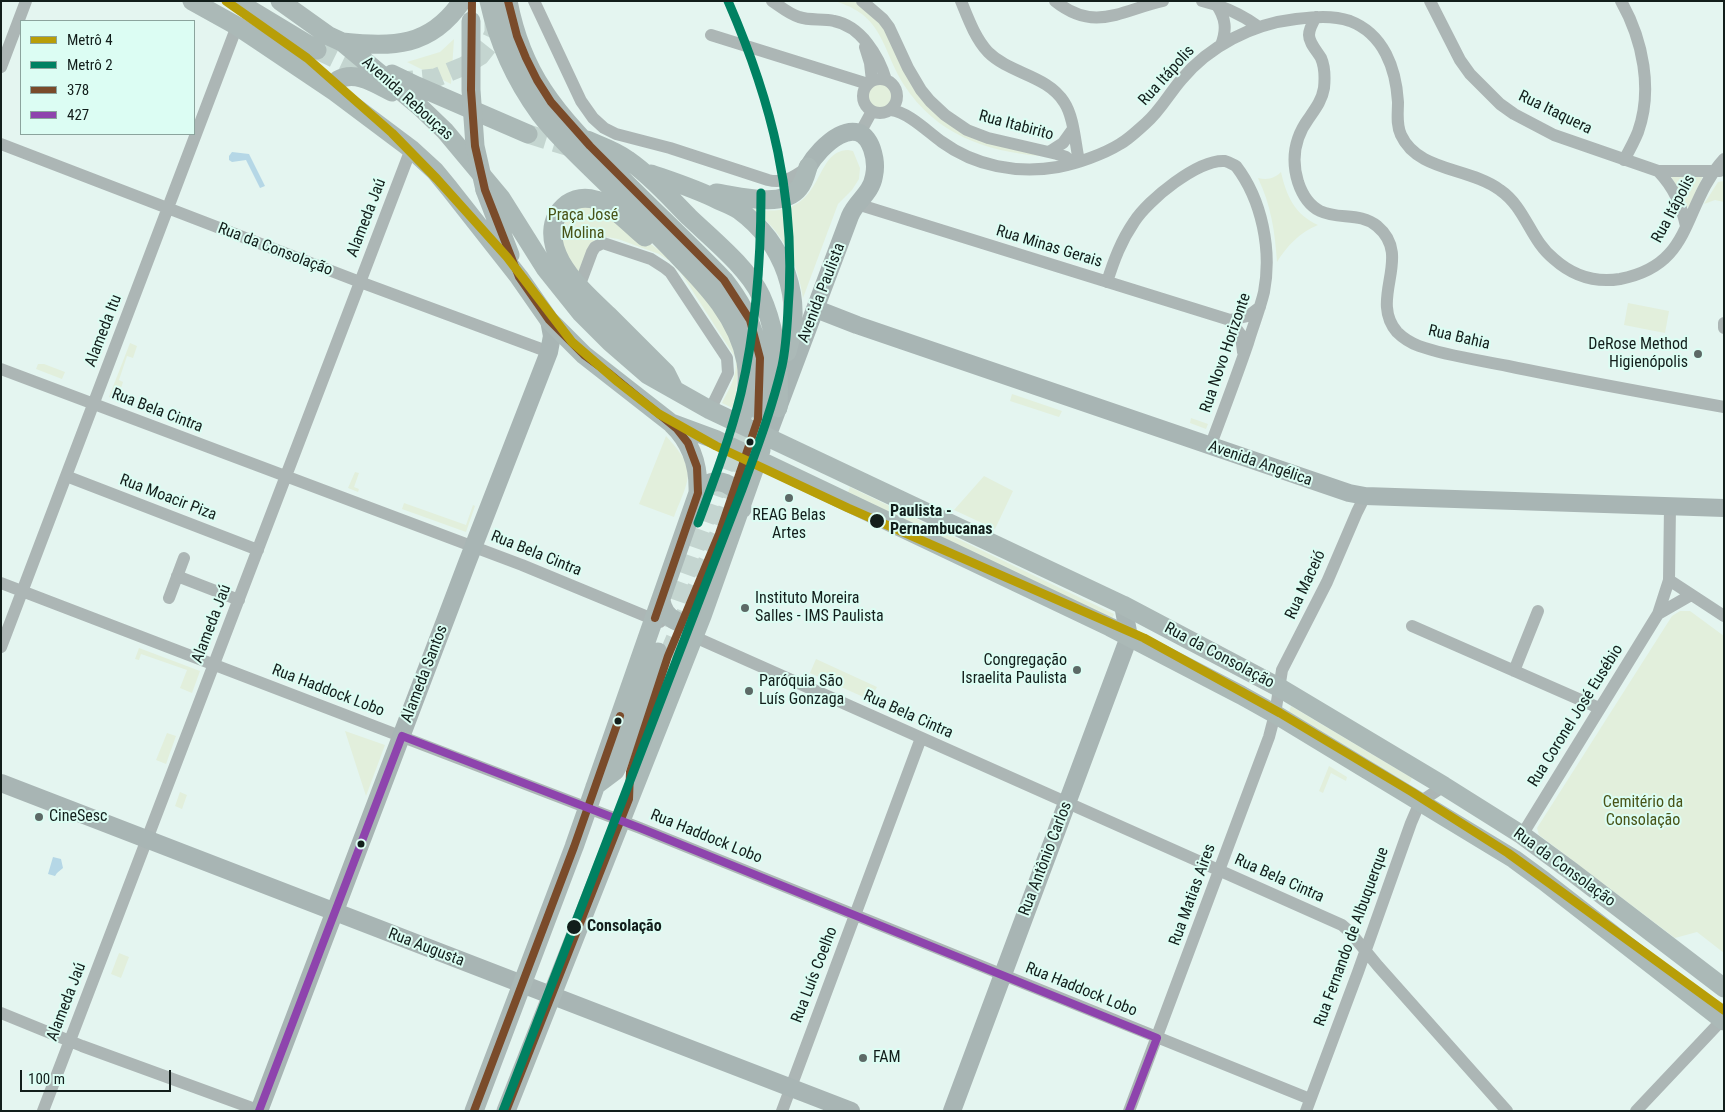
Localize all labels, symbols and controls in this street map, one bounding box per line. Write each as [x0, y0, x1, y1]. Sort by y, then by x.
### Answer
legend [20, 20, 195, 135]
text: Metrô 4 [67, 31, 113, 49]
street label: Rua Itápolis [1135, 42, 1199, 110]
street label: Avenida Rebouças [358, 53, 456, 145]
text: Metrô 2 [67, 56, 113, 74]
text: 378 [67, 81, 89, 99]
street label: Rua Itaquera [1515, 87, 1595, 139]
text: 427 [67, 106, 89, 124]
street label: Rua Itabirito [976, 107, 1056, 145]
street label: Rua Itápolis [1648, 172, 1700, 246]
street label: Alameda Jaú [343, 176, 391, 260]
park label: Praça José Molina [548, 206, 618, 244]
street label: Rua da Consolação [215, 219, 335, 281]
street label: Rua Minas Gerais [994, 222, 1104, 272]
street label: Avenida Paulista [794, 241, 850, 345]
street label: Rua Novo Horizonte [1197, 291, 1255, 415]
street label: Alameda Itu [81, 292, 127, 370]
street label: Rua Bahia [1426, 322, 1492, 354]
place label: DeRose Method Higienópolis [1588, 335, 1688, 373]
marker: DeRose Method Higienópolis [1692, 348, 1704, 360]
street label: Rua Bela Cintra [109, 385, 205, 437]
unlabelled marker [745, 437, 755, 447]
street label: Avenida Angélica [1206, 437, 1314, 491]
street label: Rua Moacir Piza [117, 471, 219, 525]
marker: REAG Belas Artes [783, 492, 795, 504]
place label: Paulista - Pernambucanas [890, 502, 993, 540]
place label: REAG Belas Artes [752, 506, 826, 544]
marker: Paulista - Pernambucanas [868, 512, 886, 530]
street label: Rua Bela Cintra [488, 527, 584, 581]
street label: Rua Maceió [1282, 547, 1330, 623]
street label: Alameda Jaú [188, 582, 236, 666]
place label: Instituto Moreira Salles - IMS Paulista [755, 589, 884, 627]
marker: Instituto Moreira Salles - IMS Paulista [739, 602, 751, 614]
street label: Rua da Consolação [1161, 619, 1277, 693]
street label: Alameda Santos [398, 622, 452, 726]
street label: Rua Coronel José Eusébio [1524, 641, 1628, 791]
place label: Congregação Israelita Paulista [961, 651, 1067, 689]
street label: Rua Haddock Lobo [269, 661, 387, 721]
marker: Congregação Israelita Paulista [1071, 664, 1083, 676]
place label: Paróquia São Luís Gonzaga [759, 672, 844, 710]
marker: Paróquia São Luís Gonzaga [743, 685, 755, 697]
street label: Rua Bela Cintra [860, 687, 956, 743]
unlabelled marker [613, 716, 623, 726]
park label: Cemitério da Consolação [1603, 793, 1683, 831]
street label: Rua Antônio Carlos [1015, 799, 1077, 919]
street label: Rua Haddock Lobo [647, 806, 765, 868]
place label: CineSesc [49, 807, 107, 827]
marker: CineSesc [33, 811, 45, 823]
street label: Rua da Consolação [1509, 825, 1619, 911]
unlabelled marker [356, 839, 366, 849]
street label: Rua Matias Aires [1166, 842, 1220, 948]
street label: Rua Fernando de Albuquerque [1311, 845, 1393, 1029]
street label: Rua Bela Cintra [1231, 851, 1327, 907]
place label: Consolação [587, 917, 662, 937]
marker: Consolação [565, 918, 583, 936]
street label: Rua Luís Coelho [788, 924, 842, 1026]
street label: Rua Augusta [385, 925, 467, 971]
street label: Rua Haddock Lobo [1022, 959, 1140, 1021]
street label: Alameda Jaú [43, 960, 91, 1044]
place label: FAM [873, 1048, 901, 1068]
marker: FAM [857, 1052, 869, 1064]
scale bar [22, 1060, 174, 1092]
text: 100 m [28, 1070, 65, 1088]

